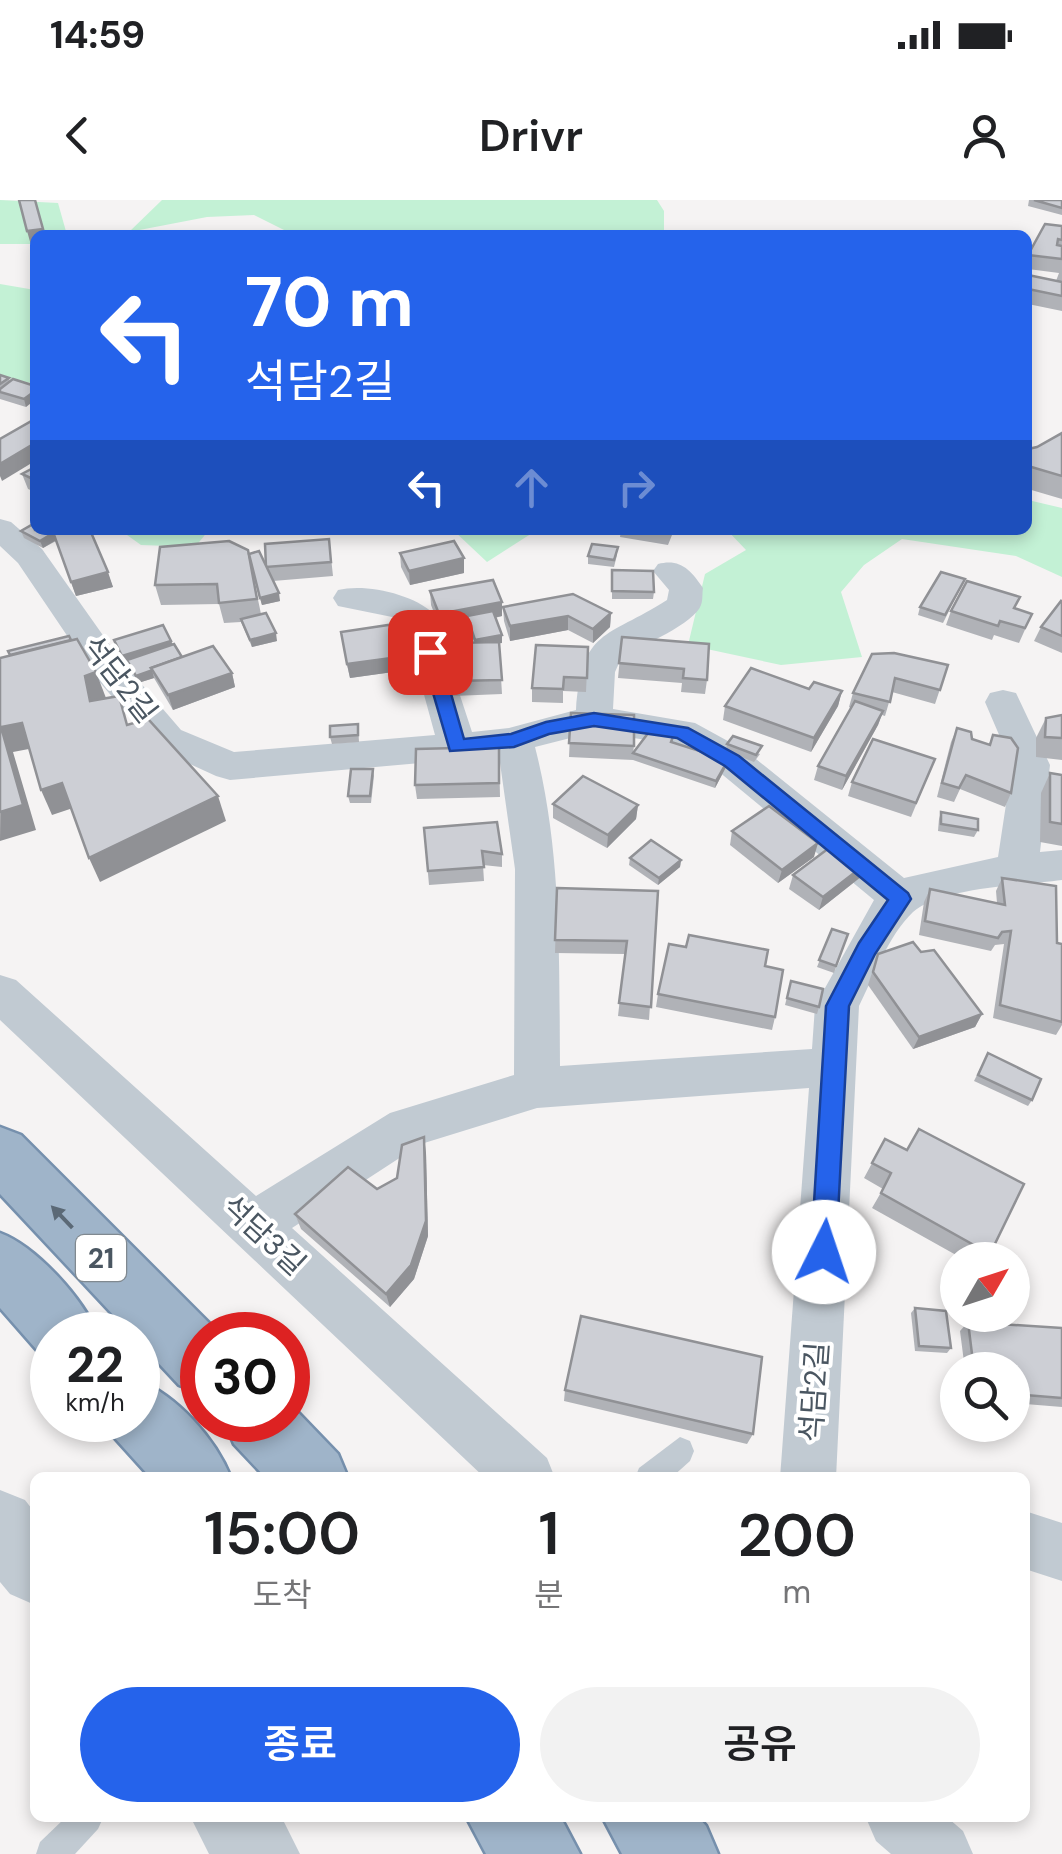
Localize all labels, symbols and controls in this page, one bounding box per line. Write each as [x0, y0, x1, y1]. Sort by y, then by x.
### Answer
text: 14:59 [50, 10, 145, 60]
text: Drivr [479, 106, 583, 165]
icon: back [50, 108, 105, 163]
icon: person [957, 108, 1012, 163]
text: 70 m [245, 257, 414, 348]
icon: left [80, 270, 210, 400]
text: 석담2길 [245, 352, 395, 411]
icon: left [399, 460, 454, 515]
icon: ahead [504, 460, 559, 515]
icon: right [609, 460, 664, 515]
pin [388, 610, 473, 695]
icon: arrive [403, 625, 458, 680]
street label: 석담2길 [74, 628, 166, 730]
street label: 석담3길 [214, 1186, 314, 1284]
position arrow [772, 1200, 876, 1304]
one-way arrow [51, 1205, 74, 1229]
road number: 21 [76, 1235, 126, 1281]
north arrow [940, 1242, 1030, 1332]
map controls [940, 1242, 1030, 1442]
speed limit sign: 30 [180, 1312, 310, 1442]
text: 22 [66, 1332, 124, 1398]
street label: 석담2길 [791, 1341, 837, 1443]
button: search [940, 1352, 1030, 1442]
text: km/h [65, 1386, 125, 1419]
text: 15:00 [204, 1494, 360, 1573]
text: 1 [539, 1494, 559, 1573]
text: 200 [738, 1496, 856, 1575]
text: m [783, 1571, 811, 1613]
text: 도착 [253, 1574, 312, 1616]
text: 분 [534, 1574, 564, 1616]
button: 종료 [80, 1687, 520, 1802]
button: 공유 [540, 1687, 980, 1802]

